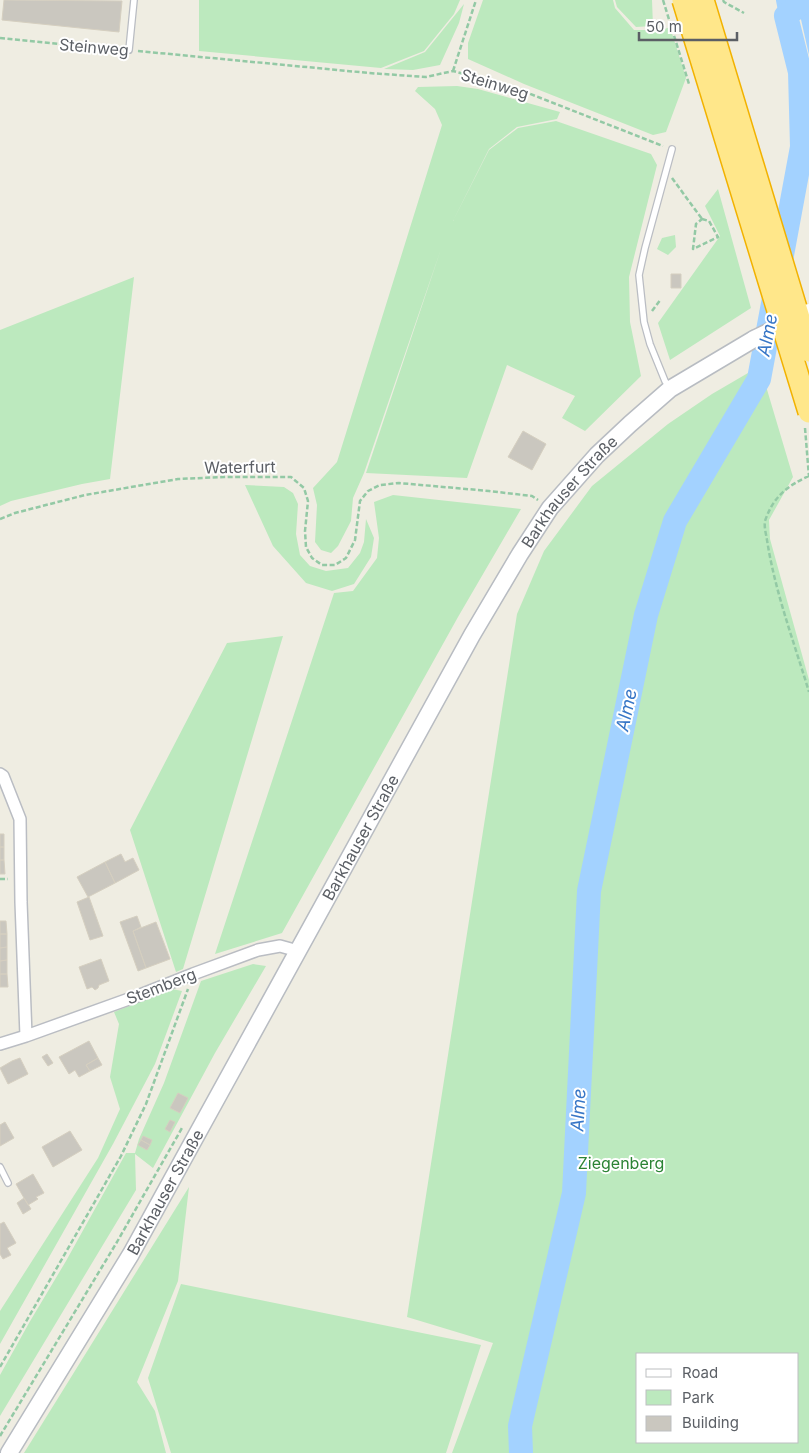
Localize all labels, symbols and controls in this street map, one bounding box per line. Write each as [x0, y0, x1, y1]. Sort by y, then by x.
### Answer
scale bar [639, 10, 736, 42]
text: 50 m [646, 17, 682, 36]
street label: Steinweg [58, 34, 130, 60]
street label: Steinweg [459, 64, 531, 104]
water label: Alme [752, 312, 781, 359]
street label: Barkhauser Straße [517, 431, 621, 552]
street label: Waterfurt [204, 456, 276, 478]
water label: Alme [611, 687, 641, 734]
street label: Barkhauser Straße [318, 771, 403, 904]
street label: Stemberg [123, 964, 199, 1008]
water label: Alme [566, 1088, 590, 1133]
street label: Barkhauser Straße [122, 1126, 208, 1259]
park label: Ziegenberg [578, 1153, 664, 1173]
legend [636, 1353, 799, 1443]
text: Road [682, 1363, 718, 1382]
text: Park [682, 1388, 715, 1407]
text: Building [682, 1413, 739, 1432]

